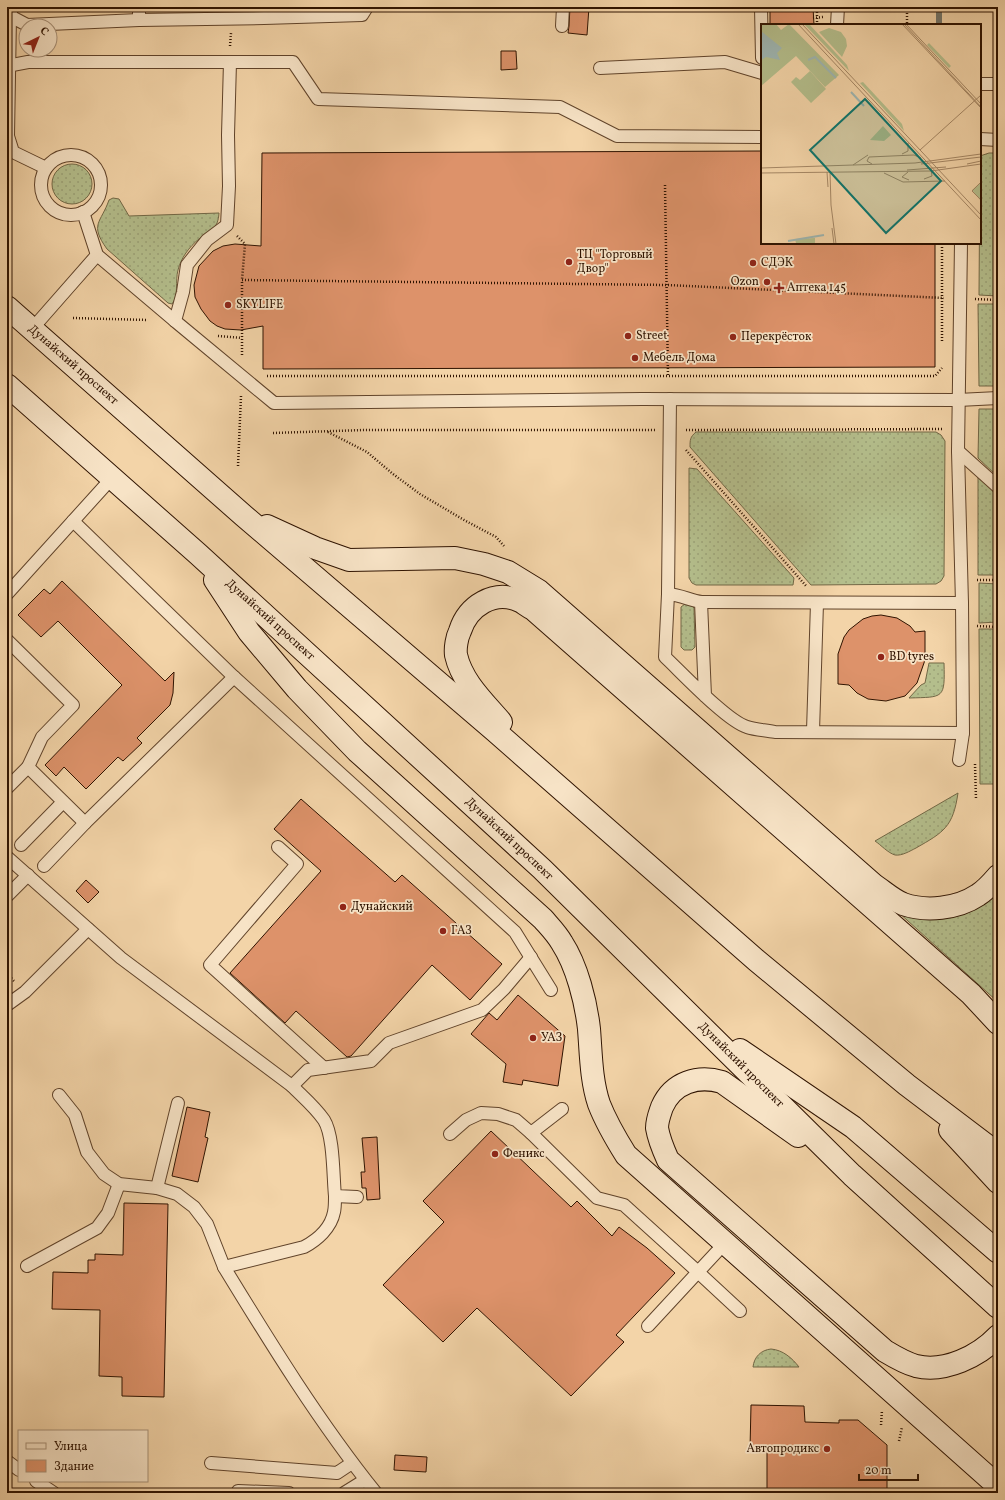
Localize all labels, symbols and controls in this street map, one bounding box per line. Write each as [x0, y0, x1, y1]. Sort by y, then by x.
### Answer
north arrow [18, 18, 58, 58]
text: С [36, 24, 52, 40]
inset map [761, 24, 981, 244]
place label: ТЦ "Торговый Двор" [577, 247, 653, 277]
place label: СДЭК [761, 255, 793, 271]
marker: ТЦ "Торговый Двор" [564, 257, 574, 267]
marker: СДЭК [748, 258, 758, 268]
place label: Ozon [731, 274, 759, 290]
marker: Ozon [762, 277, 772, 287]
place label: Аптека 145 [787, 280, 846, 296]
marker: Аптека 145 [774, 283, 784, 293]
place label: SKYLIFE [236, 297, 283, 313]
marker: SKYLIFE [223, 300, 233, 310]
street label: Дунайский проспект [24, 321, 122, 409]
place label: Street [636, 328, 667, 344]
place label: Перекрёсток [741, 329, 812, 345]
marker: Street [623, 331, 633, 341]
marker: Перекрёсток [728, 332, 738, 342]
place label: Мебель Дома [643, 350, 716, 366]
marker: Мебель Дома [630, 353, 640, 363]
street label: Дунайский проспект [222, 576, 318, 664]
place label: BD tyres [889, 649, 934, 665]
marker: BD tyres [876, 652, 886, 662]
street label: Дунайский проспект [462, 794, 556, 884]
place label: Дунайский [351, 899, 413, 915]
marker: Дунайский [338, 902, 348, 912]
place label: ГАЗ [451, 923, 472, 939]
marker: ГАЗ [438, 926, 448, 936]
street label: Дунайский проспект [695, 1019, 787, 1111]
place label: УАЗ [541, 1030, 562, 1046]
marker: УАЗ [528, 1033, 538, 1043]
place label: Феникс [503, 1146, 545, 1162]
marker: Феникс [490, 1149, 500, 1159]
legend [18, 1430, 148, 1482]
text: Улица [54, 1439, 87, 1455]
place label: Автопродикс [747, 1441, 819, 1457]
marker: Автопродикс [822, 1444, 832, 1454]
scale bar [859, 1456, 918, 1482]
text: Здание [54, 1459, 94, 1475]
text: 20 m [865, 1463, 892, 1479]

